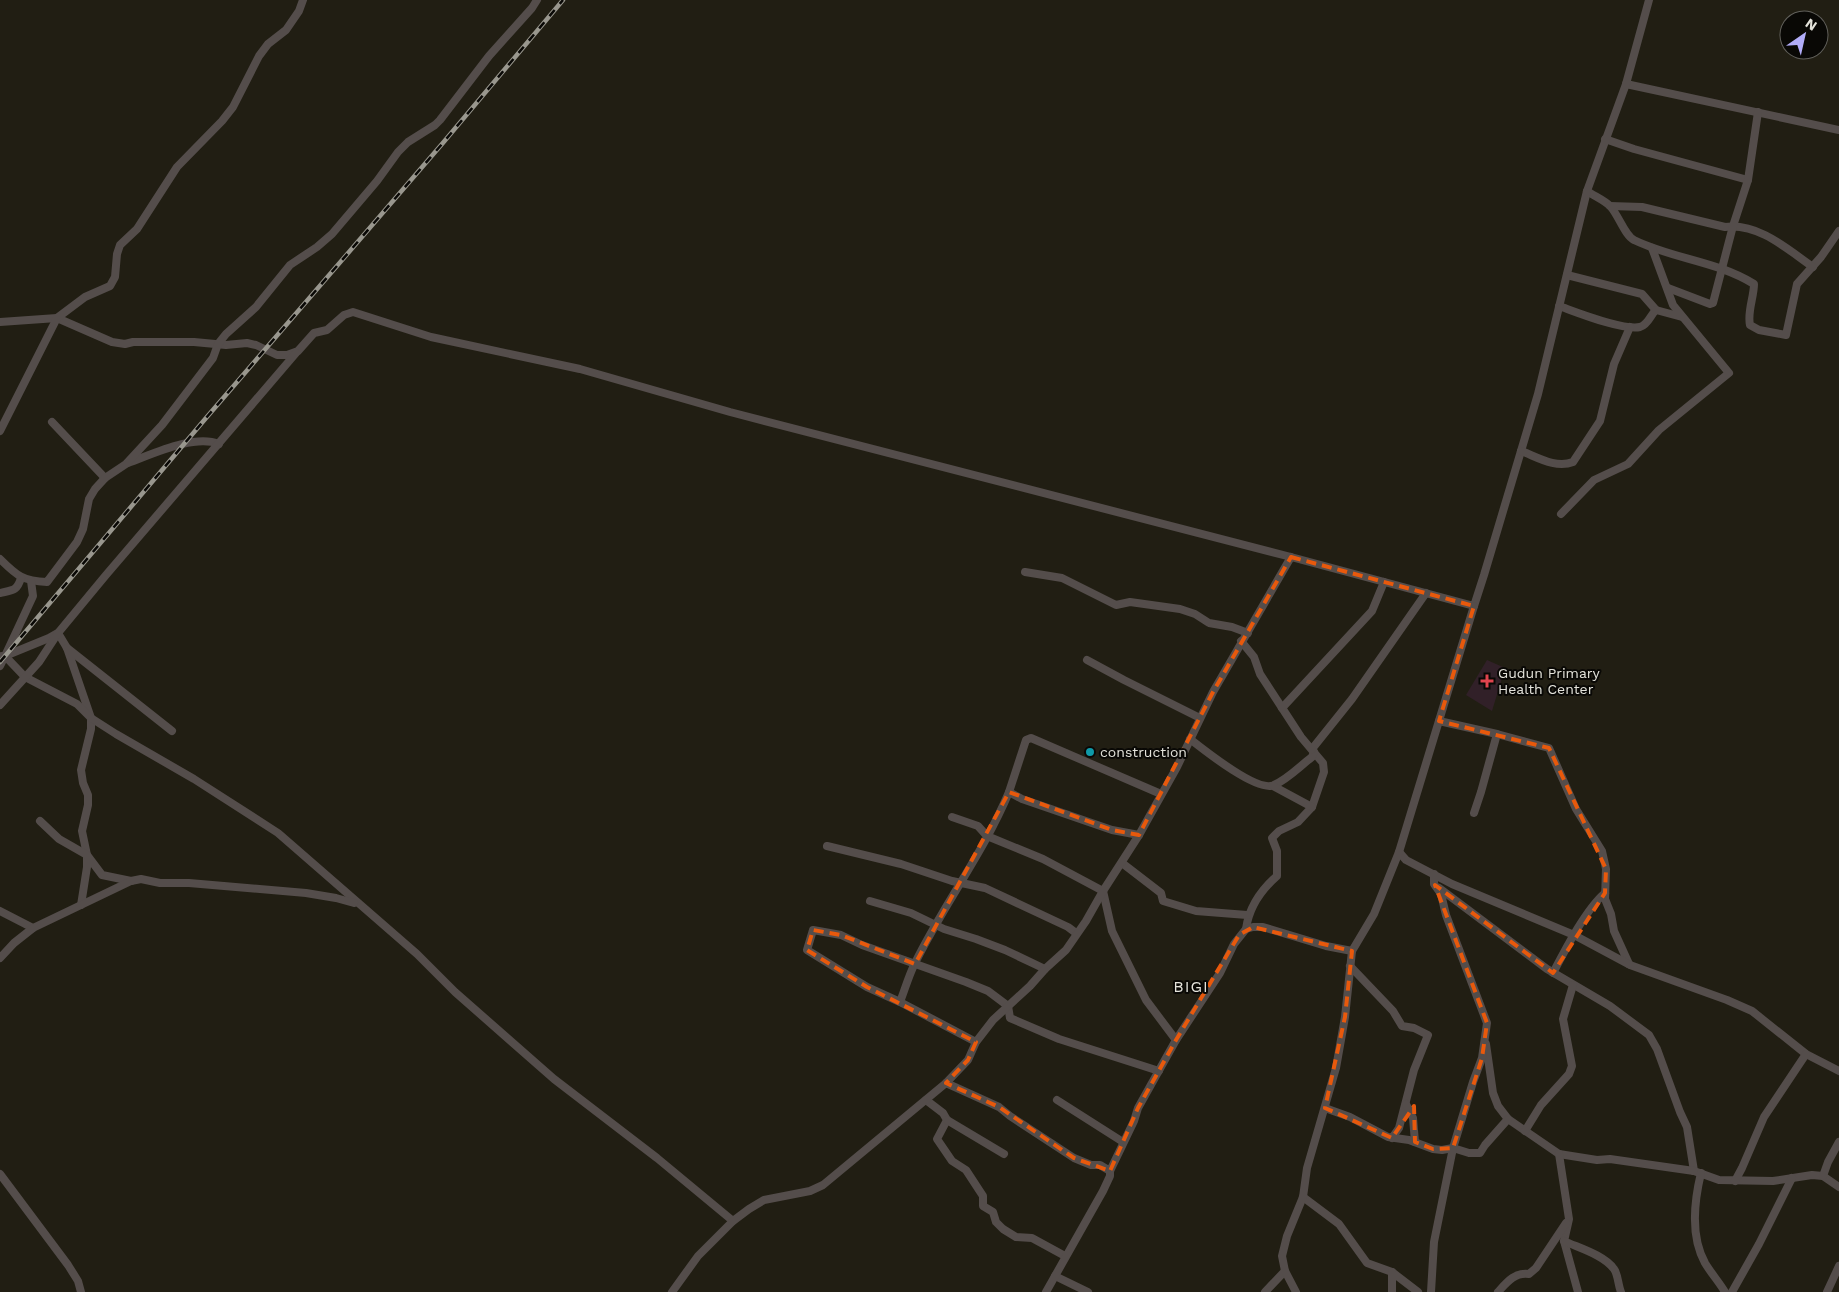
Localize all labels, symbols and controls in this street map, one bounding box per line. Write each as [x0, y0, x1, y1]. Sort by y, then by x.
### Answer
north arrow [1779, 10, 1829, 60]
text: N [1802, 15, 1820, 34]
place label: Gudun Primary Health Center [1498, 665, 1601, 697]
marker: Gudun Primary Health Center [1480, 674, 1494, 688]
place label: construction [1100, 744, 1187, 760]
marker: construction [1084, 746, 1096, 758]
district label: BIGI [1173, 977, 1209, 996]

